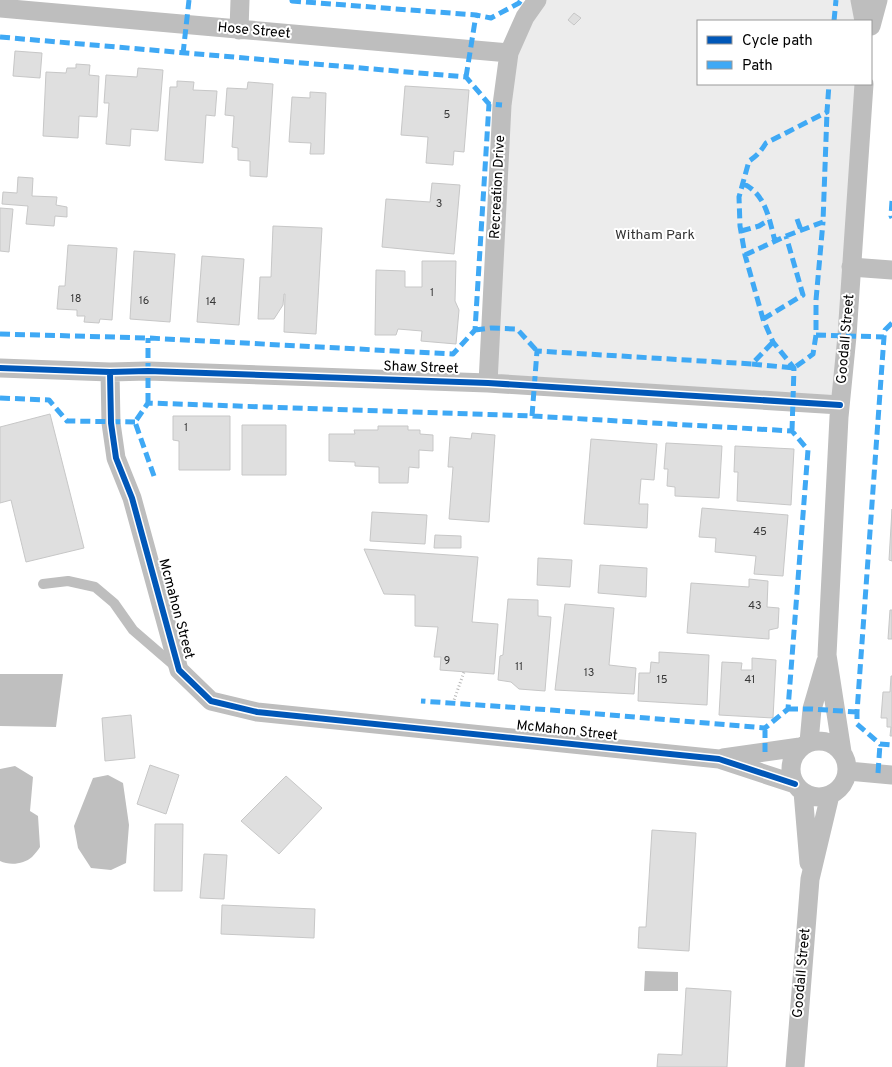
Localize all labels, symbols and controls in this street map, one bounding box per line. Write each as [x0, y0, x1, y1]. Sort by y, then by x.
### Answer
street label: Hose Street [217, 19, 291, 43]
legend [697, 20, 872, 85]
text: Cycle path [742, 32, 813, 51]
text: Path [742, 57, 773, 76]
house number: 5 [444, 108, 451, 122]
street label: Recreation Drive [487, 135, 509, 239]
house number: 3 [436, 197, 442, 211]
park label: Witham Park [615, 227, 695, 244]
house number: 1 [430, 286, 434, 300]
house number: 18 [71, 292, 81, 306]
street label: Goodall Street [834, 293, 858, 385]
house number: 16 [139, 294, 149, 308]
house number: 14 [206, 295, 217, 309]
street label: Shaw Street [383, 358, 459, 378]
house number: 1 [184, 421, 188, 435]
house number: 45 [753, 525, 767, 539]
street label: Mcmahon Street [154, 557, 198, 661]
house number: 43 [748, 599, 762, 613]
house number: 9 [444, 654, 450, 668]
house number: 11 [515, 660, 523, 674]
house number: 13 [584, 666, 594, 680]
house number: 15 [657, 673, 668, 687]
house number: 41 [745, 673, 755, 687]
street label: McMahon Street [515, 717, 619, 745]
street label: Goodall Street [790, 927, 814, 1019]

